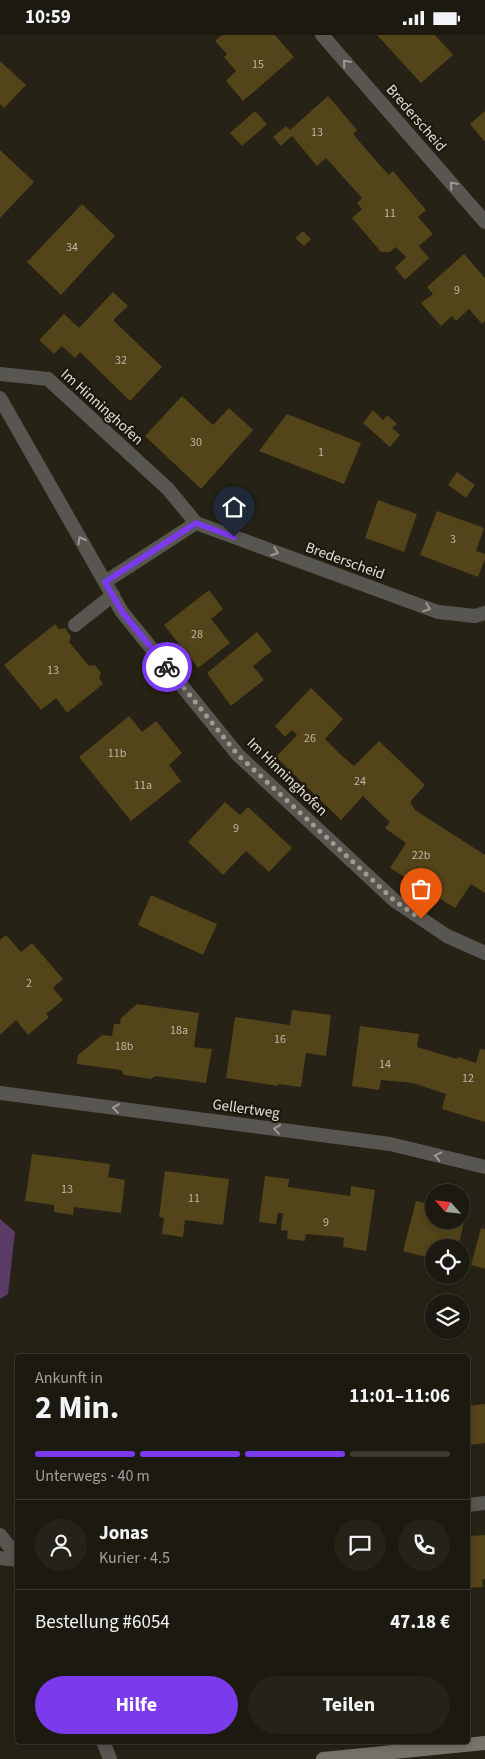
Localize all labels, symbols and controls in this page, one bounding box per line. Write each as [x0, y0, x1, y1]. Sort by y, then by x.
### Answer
text: 10:59 [25, 4, 71, 31]
house number: 15 [252, 56, 264, 73]
one-way arrow [344, 60, 352, 69]
street label: Brederscheid [381, 80, 451, 156]
house number: 13 [311, 124, 323, 141]
one-way arrow [450, 182, 459, 191]
house number: 11 [384, 205, 396, 222]
house number: 34 [66, 239, 78, 256]
house number: 9 [454, 282, 460, 299]
house number: 32 [115, 352, 127, 369]
street label: Im Hinninghofen [56, 364, 148, 450]
house number: 30 [190, 434, 202, 451]
house number: 1 [318, 444, 324, 461]
pin [213, 486, 255, 537]
icon: home [220, 493, 248, 521]
house number: 3 [450, 531, 456, 548]
one-way arrow [77, 536, 87, 545]
street label: Brederscheid [302, 537, 388, 585]
one-way arrow [270, 546, 279, 556]
one-way arrow [423, 602, 431, 612]
house number: 28 [191, 626, 203, 643]
courier [142, 642, 192, 692]
icon: bike [153, 653, 181, 681]
house number: 13 [47, 662, 59, 679]
house number: 26 [304, 730, 316, 747]
street label: Im Hinninghofen [242, 733, 332, 821]
house number: 11b [108, 745, 127, 762]
house number: 24 [354, 773, 366, 790]
house number: 11a [134, 777, 152, 794]
house number: 9 [233, 820, 239, 837]
house number: 22b [412, 847, 431, 864]
pin [400, 868, 442, 919]
icon: bag [407, 875, 435, 903]
house number: 2 [26, 975, 32, 992]
house number: 18a [170, 1022, 188, 1039]
house number: 16 [274, 1031, 286, 1048]
house number: 18b [115, 1038, 134, 1055]
house number: 14 [379, 1056, 391, 1073]
house number: 12 [462, 1070, 474, 1087]
street label: Gellertweg [211, 1094, 281, 1124]
one-way arrow [112, 1103, 120, 1114]
one-way arrow [273, 1125, 282, 1135]
one-way arrow [433, 1151, 442, 1162]
house number: 13 [61, 1181, 73, 1198]
north arrow [425, 1184, 470, 1229]
map controls [425, 1184, 470, 1339]
house number: 11 [188, 1190, 200, 1207]
house number: 9 [323, 1214, 329, 1231]
button: locate [425, 1239, 470, 1284]
button: layers [425, 1294, 470, 1339]
text: Ankunft in [35, 1367, 103, 1389]
text: 11:01–11:06 [349, 1383, 450, 1410]
text: 2 Min. [35, 1385, 119, 1431]
text: Unterwegs · 40 m [35, 1465, 150, 1487]
button: person [35, 1519, 87, 1571]
button: chat [334, 1519, 386, 1571]
button: phone [398, 1519, 450, 1571]
text: Jonas [99, 1520, 149, 1547]
text: Kurier · 4.5 [99, 1547, 170, 1569]
text: Bestellung #6054 [35, 1609, 170, 1636]
text: 47.18 € [390, 1609, 450, 1636]
button: Hilfe [35, 1676, 238, 1734]
button: Teilen [248, 1676, 450, 1734]

